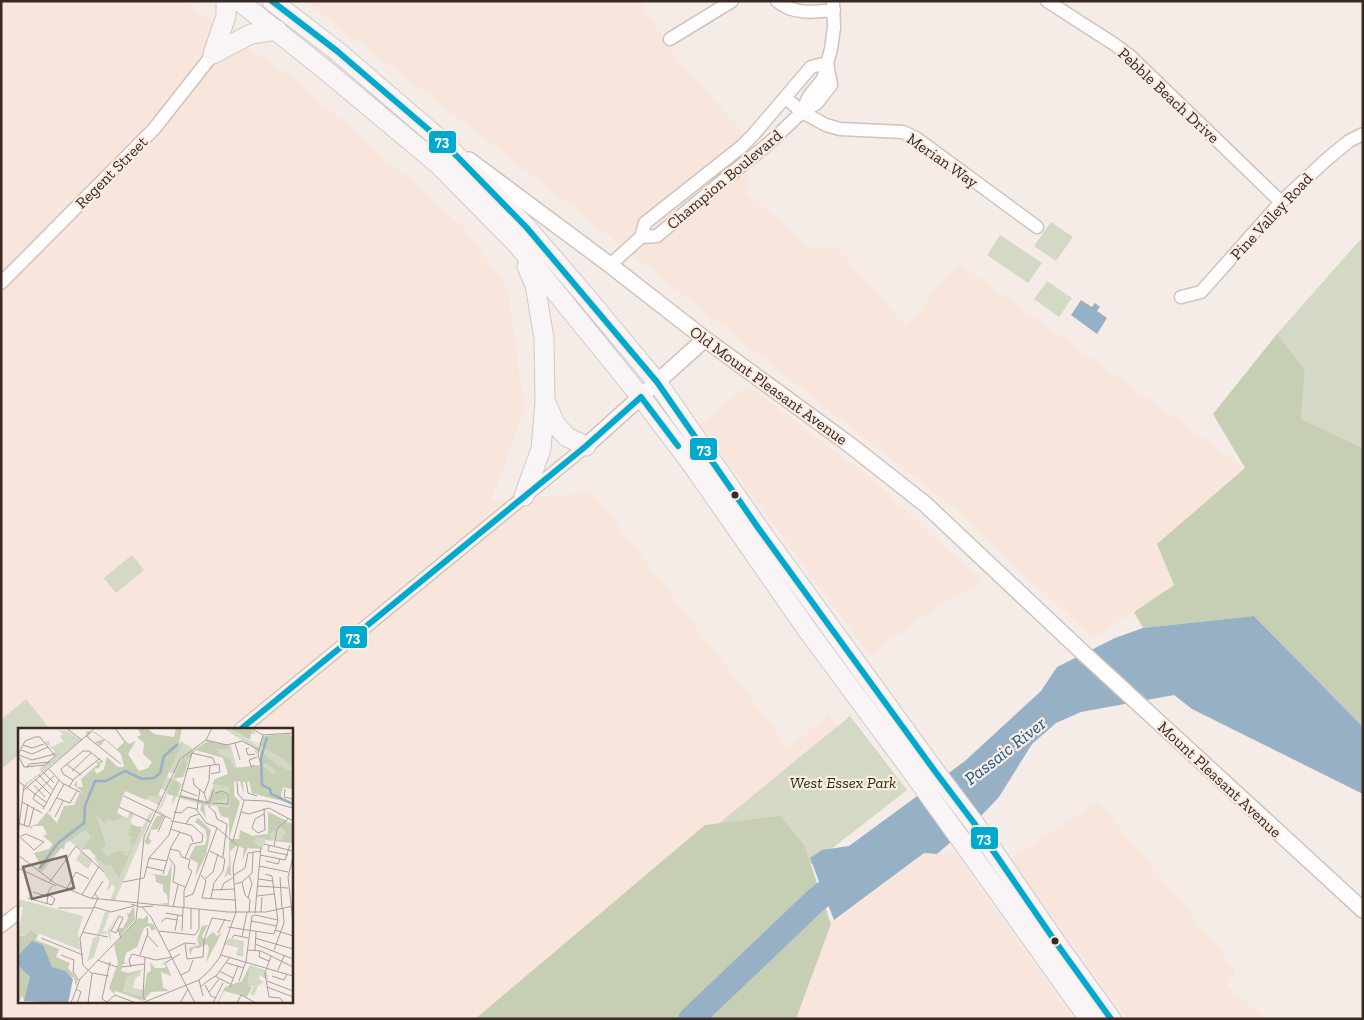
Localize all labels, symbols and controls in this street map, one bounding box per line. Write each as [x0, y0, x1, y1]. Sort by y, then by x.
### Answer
street label: Pebble Beach Drive [1114, 44, 1223, 147]
street label: Champion Boulevard [663, 125, 786, 233]
street label: Merian Way [904, 129, 983, 192]
line badge: 73 [428, 130, 457, 154]
street label: Regent Street [71, 132, 151, 212]
text: 73 [435, 133, 450, 150]
street label: Pine Valley Road [1226, 169, 1317, 264]
street label: Old Mount Pleasant Avenue [686, 322, 851, 449]
line badge: 73 [689, 437, 718, 461]
text: 73 [697, 441, 712, 458]
unlabelled marker [730, 490, 740, 500]
line badge: 73 [339, 625, 368, 649]
text: 73 [346, 629, 361, 646]
water label: Passaic River [960, 712, 1051, 790]
street label: Mount Pleasant Avenue [1154, 717, 1285, 842]
inset map [18, 728, 292, 1002]
park label: West Essex Park [790, 773, 896, 792]
line badge: 73 [970, 826, 999, 850]
text: 73 [977, 830, 992, 847]
unlabelled marker [1050, 936, 1060, 946]

